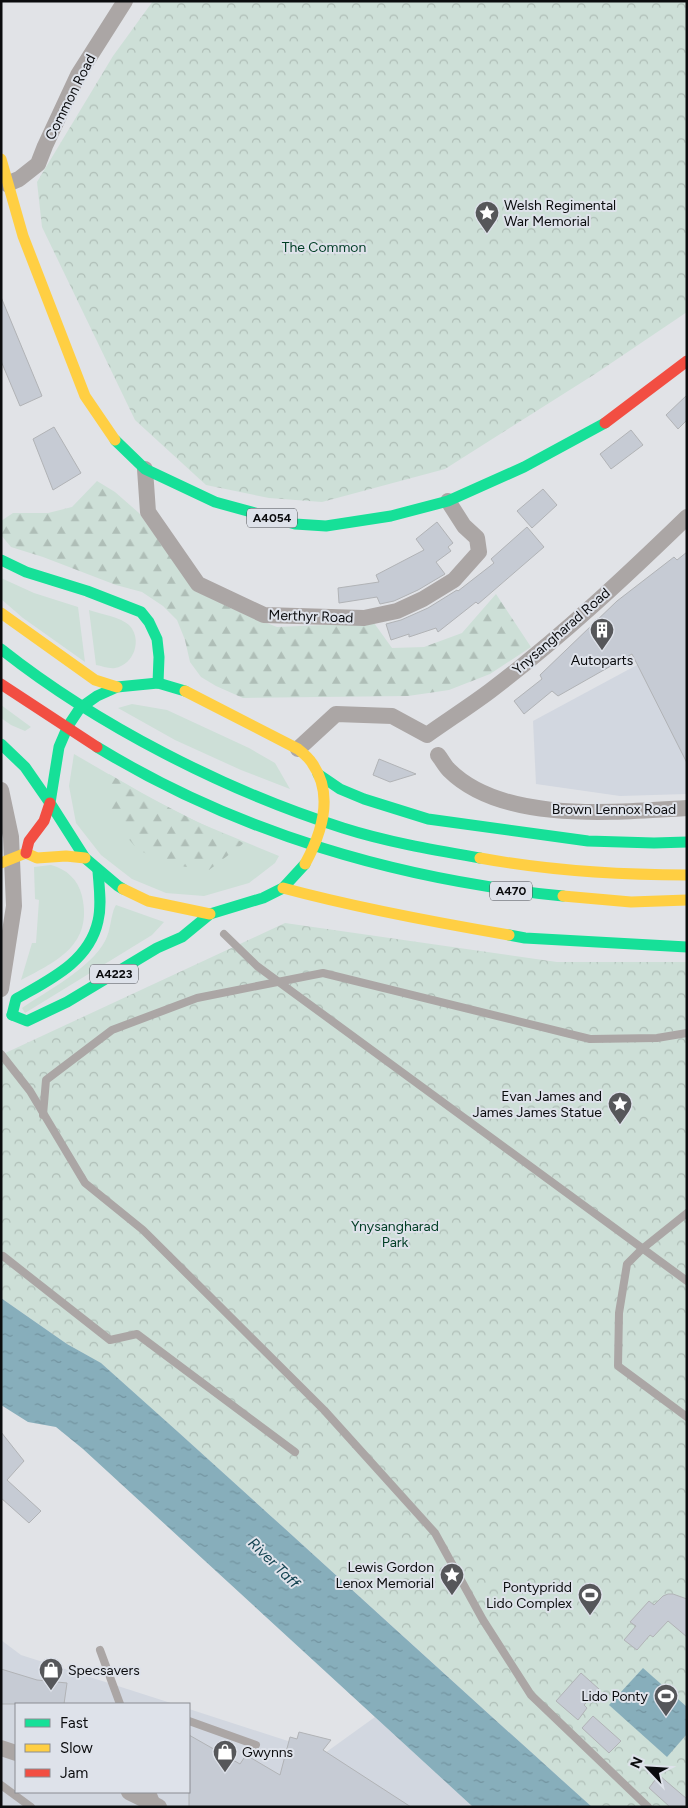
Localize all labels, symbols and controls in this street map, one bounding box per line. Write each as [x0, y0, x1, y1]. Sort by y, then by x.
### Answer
street label: Common Road [42, 52, 99, 143]
place label: Welsh Regimental War Memorial [504, 197, 616, 230]
place icon: Welsh Regimental War Memorial [474, 200, 500, 234]
park label: The Common [282, 239, 366, 256]
road number: A4054 [247, 508, 297, 528]
street label: Ynysangharad Road [509, 584, 614, 678]
street label: Merthyr Road [268, 607, 354, 626]
building icon: Autoparts [589, 617, 615, 651]
place label: Autoparts [571, 652, 633, 669]
street label: Brown Lennox Road [552, 801, 676, 818]
road number: A470 [490, 881, 532, 900]
road number: A4223 [90, 964, 138, 984]
place label: Evan James and James James Statue [472, 1088, 602, 1121]
place icon: Evan James and James James Statue [607, 1091, 633, 1125]
park label: Ynysangharad Park [351, 1218, 439, 1251]
water label: River Taff [244, 1534, 305, 1593]
place label: Lewis Gordon Lenox Memorial [335, 1559, 434, 1592]
place icon: Lewis Gordon Lenox Memorial [439, 1562, 465, 1596]
place label: Pontypridd Lido Complex [486, 1579, 572, 1612]
sports icon: Pontypridd Lido Complex [577, 1582, 603, 1616]
shop icon: Specsavers [38, 1657, 64, 1691]
place label: Specsavers [68, 1662, 140, 1679]
sports icon: Lido Ponty [653, 1683, 679, 1717]
place label: Lido Ponty [581, 1688, 649, 1705]
legend [15, 1703, 190, 1793]
text: Fast [60, 1714, 89, 1732]
text: Slow [60, 1739, 93, 1757]
shop icon: Gwynns [212, 1739, 238, 1773]
north arrow [623, 1743, 673, 1793]
place label: Gwynns [242, 1744, 293, 1761]
text: N [627, 1754, 647, 1771]
text: Jam [60, 1764, 88, 1782]

